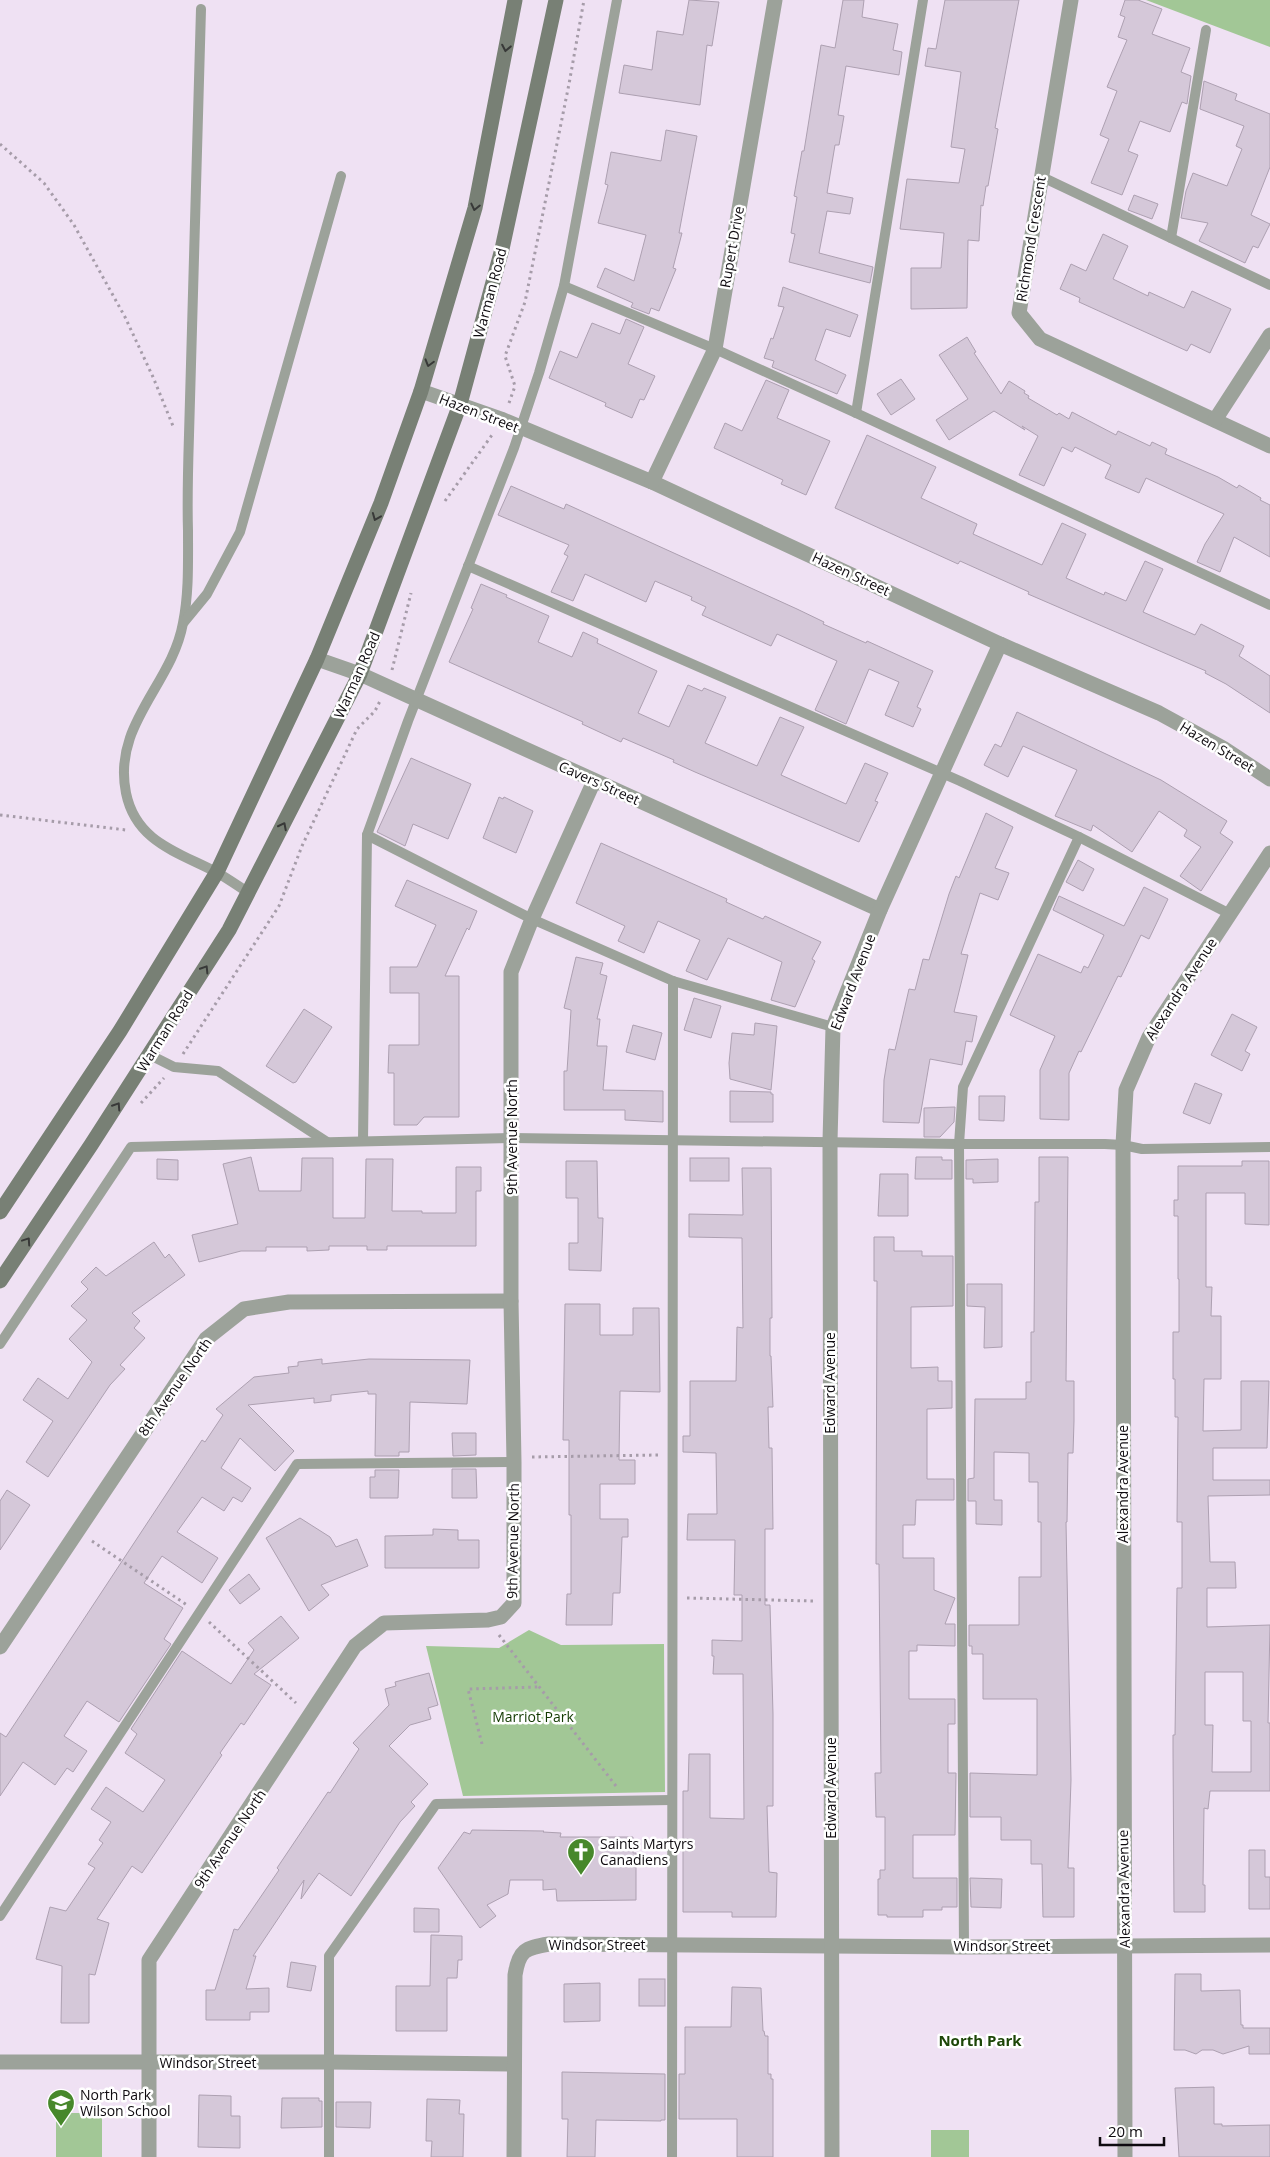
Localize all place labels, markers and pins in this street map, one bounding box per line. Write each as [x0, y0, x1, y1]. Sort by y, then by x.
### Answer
place label: Saints Martyrs Canadiens [600, 1834, 694, 1869]
church icon: Saints Martyrs Canadiens [566, 1837, 596, 1876]
place label: North Park Wilson School [80, 2085, 171, 2120]
school or university icon: North Park Wilson School [46, 2088, 76, 2127]

